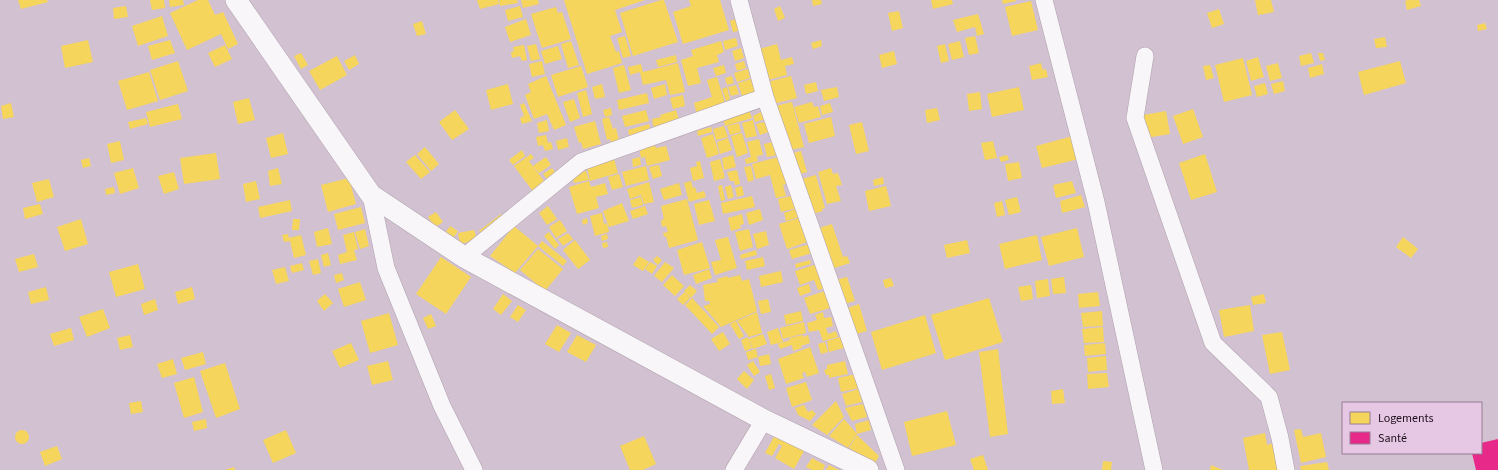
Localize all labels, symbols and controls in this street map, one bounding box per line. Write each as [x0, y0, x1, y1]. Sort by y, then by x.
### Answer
legend [1342, 402, 1482, 454]
text: Logements [1378, 410, 1433, 427]
text: Santé [1378, 430, 1407, 447]

